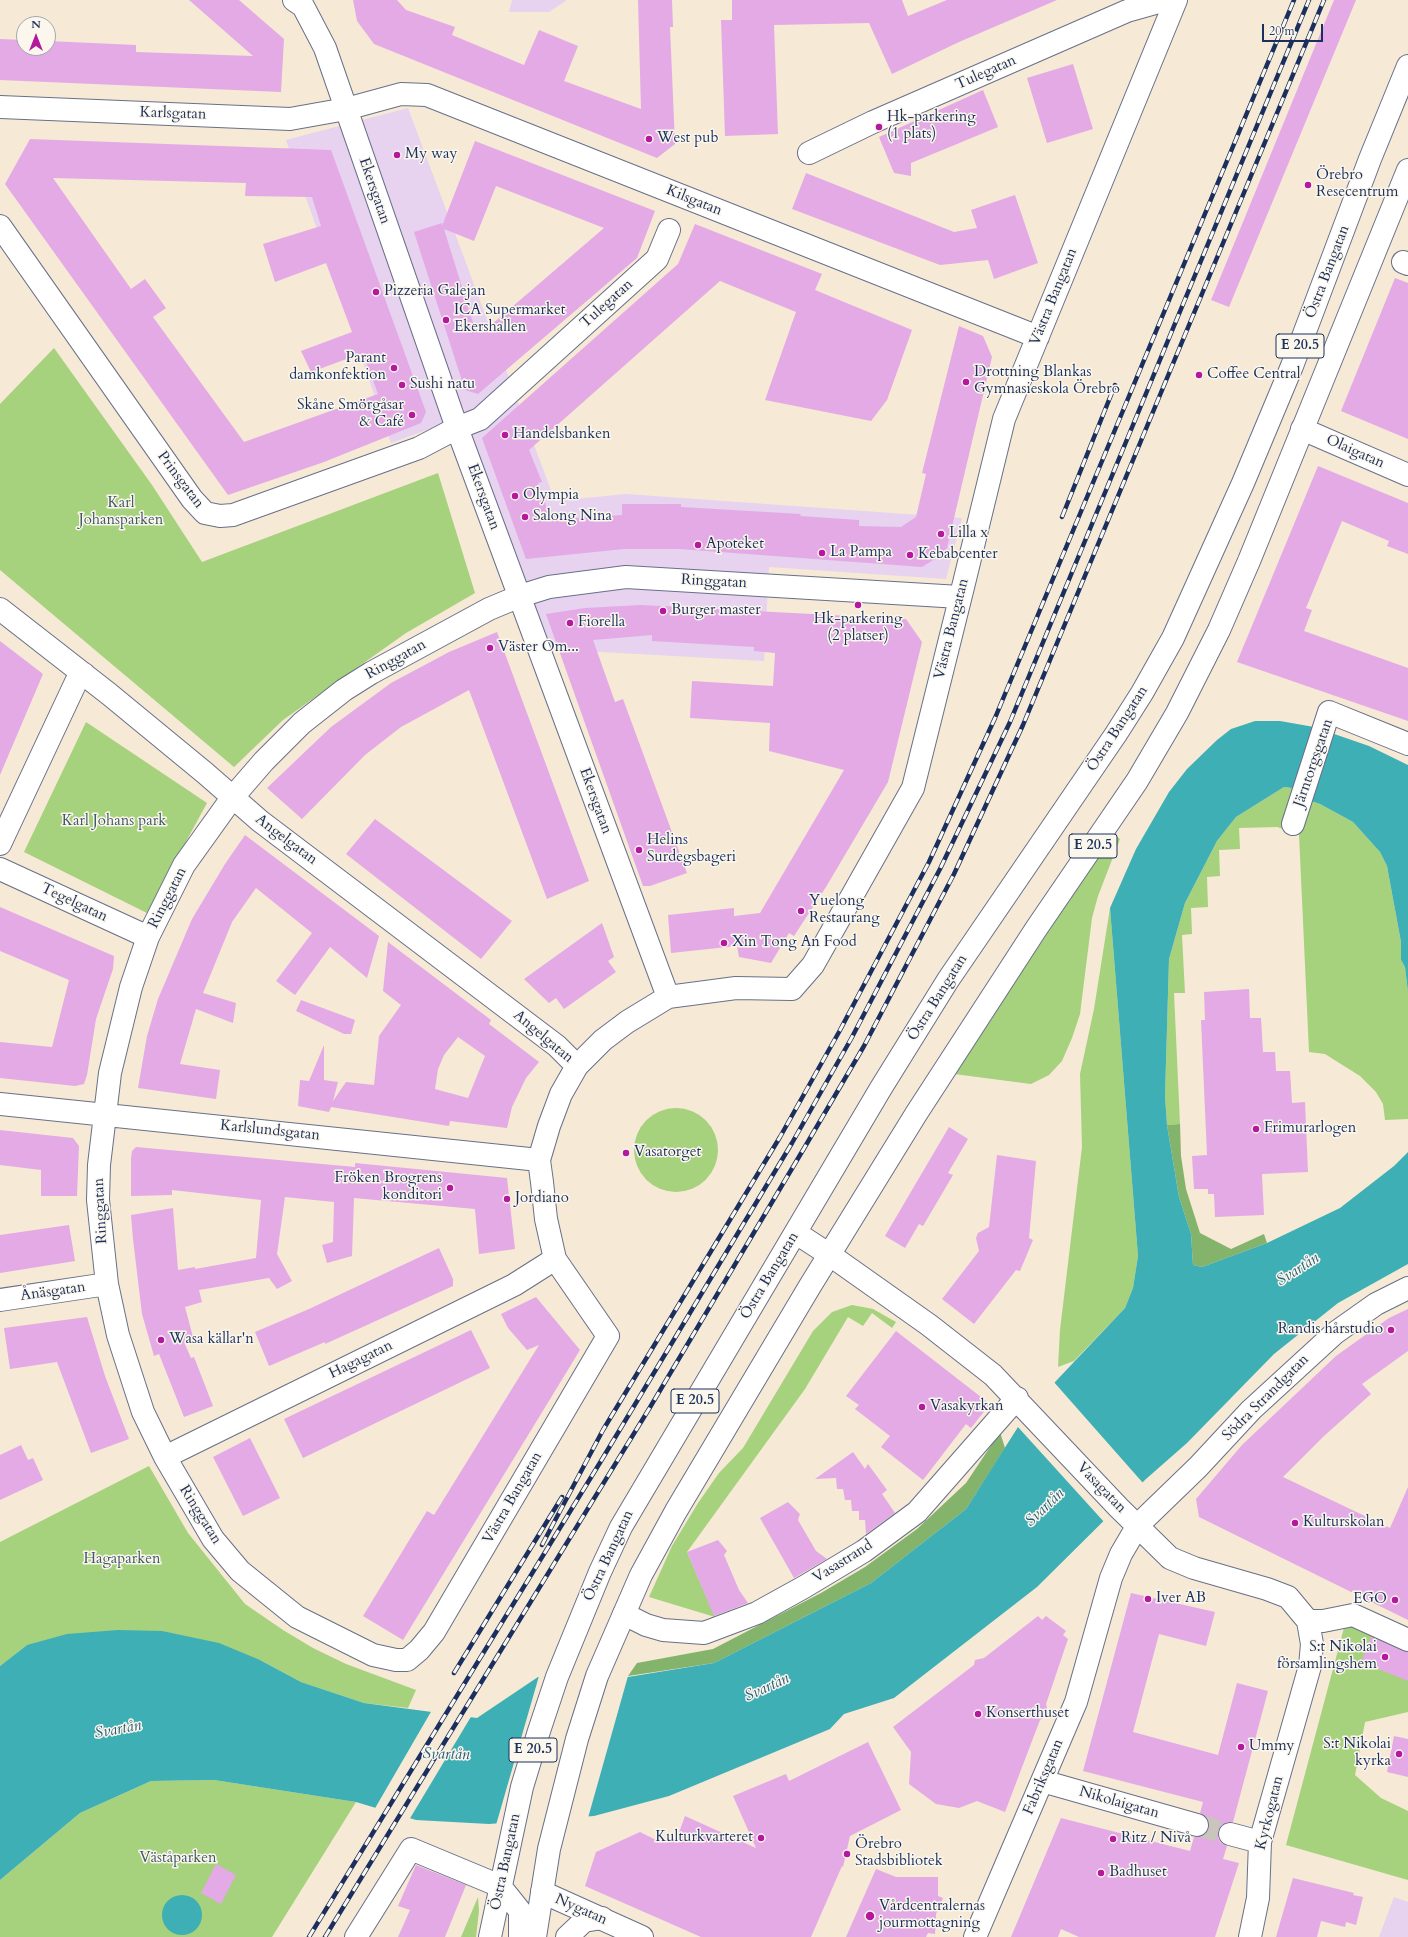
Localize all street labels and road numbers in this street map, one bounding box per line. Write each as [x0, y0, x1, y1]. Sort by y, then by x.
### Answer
street label: Tulegatan [953, 52, 1019, 94]
street label: Karlsgatan [139, 104, 207, 124]
street label: Ekersgatan [354, 155, 394, 227]
street label: Kilsgatan [663, 182, 725, 220]
street label: Östra Bangatan [1302, 223, 1354, 321]
street label: Västra Bangatan [1026, 246, 1082, 348]
street label: Tulegatan [577, 276, 637, 332]
road number: E 20.5 [1276, 334, 1324, 358]
street label: Olaigatan [1323, 431, 1387, 473]
street label: Prinsgatan [153, 448, 207, 512]
street label: Ekersgatan [463, 461, 503, 533]
street label: Ringgatan [680, 571, 748, 593]
street label: Västra Bangatan [931, 577, 973, 681]
street label: Ringgatan [363, 636, 429, 684]
street label: Östra Bangatan [1084, 683, 1152, 775]
street label: Järntorgsgatan [1291, 717, 1337, 809]
street label: Ekersgatan [575, 765, 615, 837]
street label: Angelgatan [251, 811, 321, 869]
road number: E 20.5 [1069, 834, 1117, 858]
street label: Ringgatan [145, 864, 191, 932]
street label: Tegelgatan [38, 880, 110, 926]
street label: Östra Bangatan [904, 951, 972, 1045]
street label: Angelgatan [509, 1007, 577, 1067]
street label: Karlslundsgatan [219, 1117, 321, 1145]
street label: Ringgatan [90, 1177, 112, 1245]
street label: Östra Bangatan [737, 1229, 803, 1323]
street label: Ånäsgatan [19, 1279, 87, 1305]
street label: Hagagatan [326, 1337, 396, 1383]
street label: Södra Strandgatan [1219, 1351, 1313, 1445]
road number: E 20.5 [671, 1389, 719, 1413]
street label: Västra Bangatan [479, 1449, 547, 1547]
street label: Vasagatan [1072, 1459, 1130, 1517]
street label: Ringgatan [175, 1482, 225, 1548]
street label: Östra Bangatan [580, 1508, 638, 1604]
street label: Vasastrand [810, 1537, 876, 1587]
street label: Fabriksgatan [1020, 1736, 1068, 1818]
road number: E 20.5 [509, 1738, 557, 1762]
street label: Kyrkogatan [1252, 1774, 1288, 1852]
street label: Nikolaigatan [1077, 1783, 1161, 1823]
street label: Östra Bangatan [487, 1812, 525, 1912]
street label: Nygatan [552, 1891, 610, 1929]

